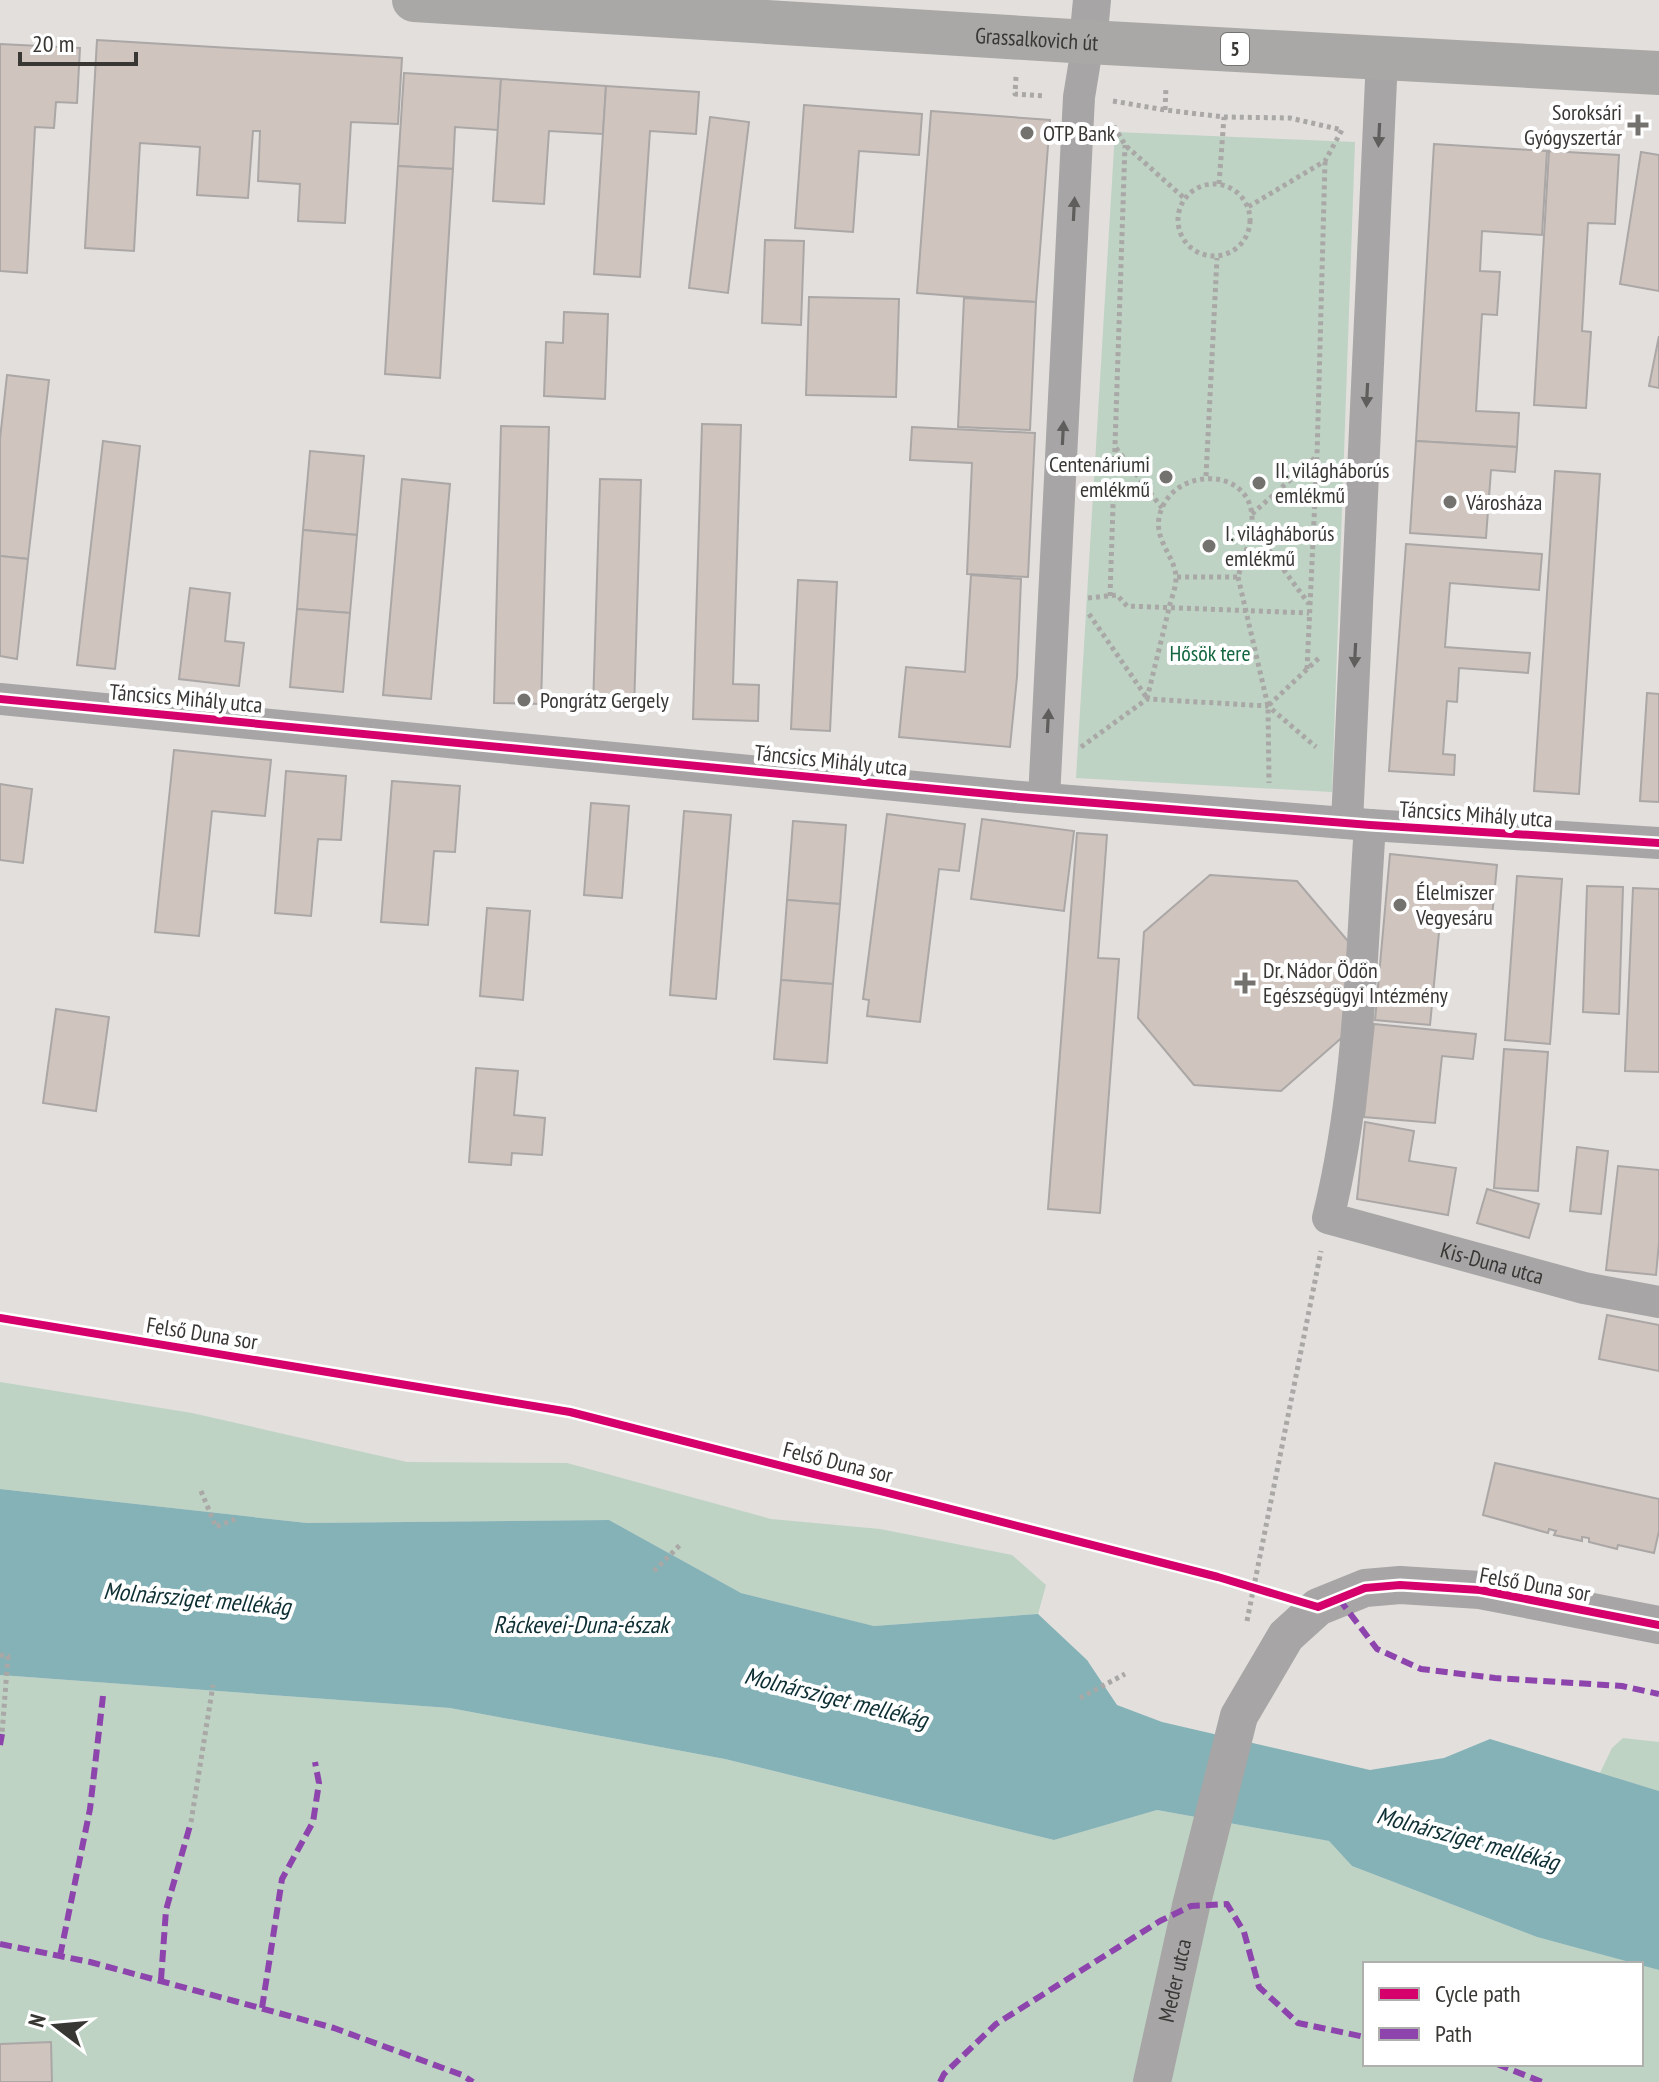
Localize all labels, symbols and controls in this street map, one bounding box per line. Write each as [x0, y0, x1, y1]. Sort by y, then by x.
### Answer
scale bar [20, 16, 136, 66]
street label: Grassalkovich út [974, 21, 1099, 57]
text: 20 m [32, 28, 74, 59]
road number: 5 [1221, 33, 1249, 65]
place label: Soroksári Gyógyszertár [1524, 98, 1622, 151]
marker: Soroksári Gyógyszertár [1629, 116, 1647, 134]
place label: OTP Bank [1043, 119, 1116, 147]
one-way arrow [1372, 123, 1385, 148]
marker: OTP Bank [1018, 124, 1036, 142]
one-way arrow [1067, 196, 1080, 221]
one-way arrow [1360, 383, 1373, 408]
one-way arrow [1056, 420, 1069, 445]
place label: Centenáriumi emlékmű [1049, 450, 1150, 503]
place label: II. világháborús emlékmű [1275, 456, 1390, 509]
marker: Centenáriumi emlékmű [1157, 468, 1175, 486]
marker: II. világháborús emlékmű [1250, 474, 1268, 492]
place label: Városháza [1465, 488, 1542, 516]
marker: Városháza [1441, 493, 1459, 511]
place label: I. világháborús emlékmű [1225, 519, 1334, 572]
marker: I. világháborús emlékmű [1200, 537, 1218, 555]
park label: Hősök tere [1170, 639, 1250, 667]
one-way arrow [1348, 643, 1361, 668]
street label: Táncsics Mihály utca [108, 677, 264, 719]
place label: Pongrátz Gergely [540, 686, 670, 714]
marker: Pongrátz Gergely [515, 691, 533, 709]
one-way arrow [1041, 708, 1054, 733]
street label: Táncsics Mihály utca [753, 738, 909, 782]
street label: Táncsics Mihály utca [1398, 795, 1554, 833]
place label: Élelmiszer Vegyesáru [1415, 878, 1494, 931]
marker: Élelmiszer Vegyesáru [1391, 896, 1409, 914]
place label: Dr. Nádor Ödön Egészségügyi Intézmény [1263, 956, 1449, 1009]
marker: Dr. Nádor Ödön Egészségügyi Intézmény [1234, 972, 1256, 994]
street label: Kis-Duna utca [1437, 1235, 1547, 1290]
street label: Felső Duna sor [144, 1310, 260, 1356]
street label: Felső Duna sor [780, 1435, 896, 1489]
street label: Felső Duna sor [1477, 1560, 1593, 1608]
water label: Molnársziget mellékág [102, 1575, 294, 1622]
water label: Ráckevei-Duna-észak [493, 1609, 671, 1640]
water label: Molnársziget mellékág [741, 1660, 933, 1736]
water label: Molnársziget mellékág [1373, 1799, 1564, 1878]
street label: Meder utca [1152, 1936, 1197, 2025]
legend [1363, 1962, 1643, 2066]
text: Cycle path [1435, 1978, 1521, 2009]
north arrow [16, 1986, 96, 2066]
text: N [22, 2011, 52, 2030]
text: Path [1435, 2018, 1472, 2049]

